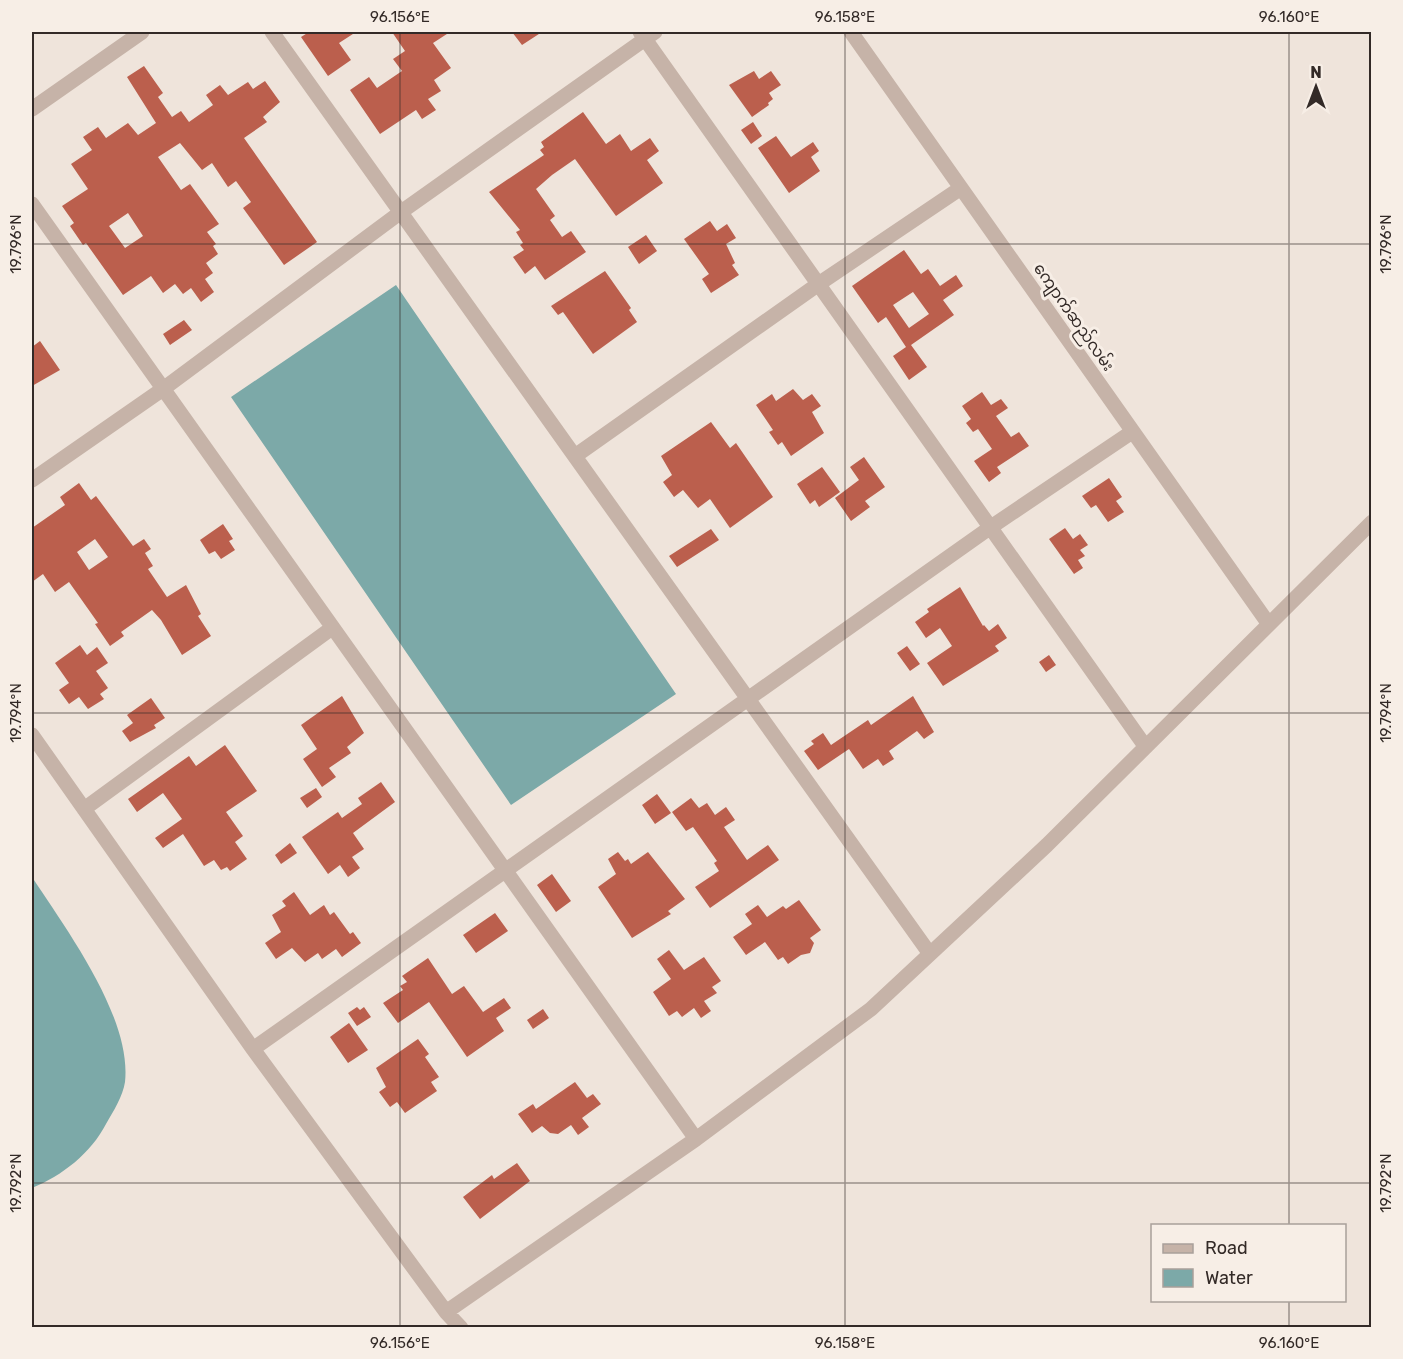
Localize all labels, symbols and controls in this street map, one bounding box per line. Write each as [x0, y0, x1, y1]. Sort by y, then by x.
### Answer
text: 96.156°E [370, 8, 430, 26]
text: 96.158°E [815, 8, 875, 26]
text: 96.160°E [1259, 8, 1319, 26]
north arrow [1286, 57, 1346, 117]
text: N [1310, 63, 1322, 82]
text: 19.796°N [7, 214, 25, 274]
text: 19.796°N [1377, 214, 1395, 274]
street label: ကျောက်ဆည်လမ်း [1026, 258, 1120, 377]
text: 19.794°N [7, 683, 25, 743]
text: 19.794°N [1377, 683, 1395, 743]
text: 19.792°N [7, 1153, 25, 1213]
text: 19.792°N [1377, 1153, 1395, 1213]
legend [1151, 1224, 1346, 1302]
text: Road [1205, 1237, 1248, 1259]
text: Water [1205, 1267, 1253, 1289]
text: 96.156°E [370, 1334, 430, 1352]
text: 96.158°E [815, 1334, 875, 1352]
text: 96.160°E [1259, 1334, 1319, 1352]

